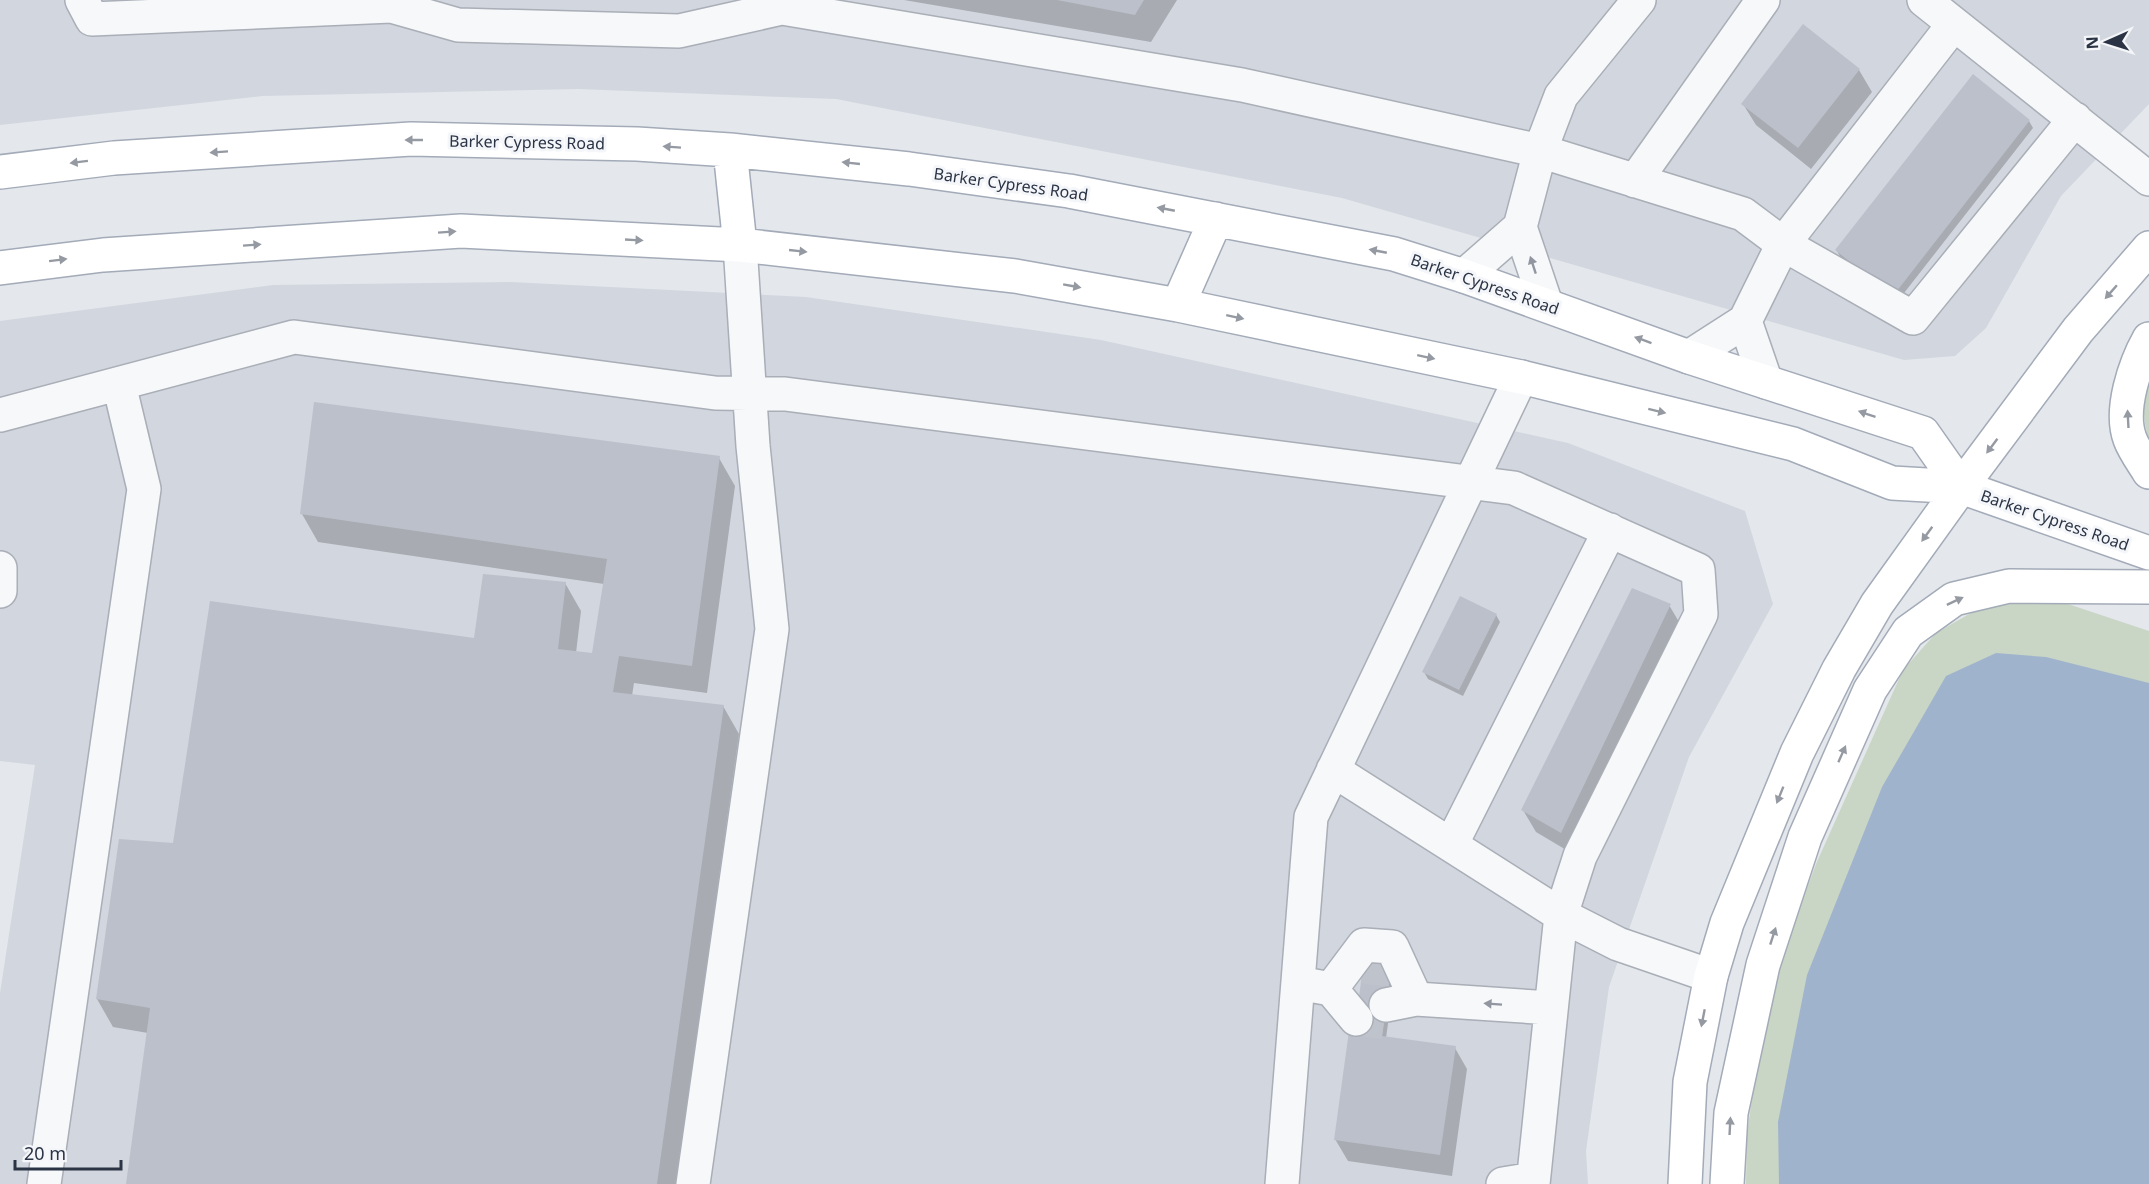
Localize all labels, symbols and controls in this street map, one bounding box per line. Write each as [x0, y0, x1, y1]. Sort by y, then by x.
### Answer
north arrow [2077, 12, 2137, 72]
text: N [2081, 36, 2103, 50]
street label: Barker Cypress Road [449, 130, 605, 154]
one-way arrow [404, 135, 423, 144]
one-way arrow [662, 142, 681, 151]
one-way arrow [210, 147, 229, 157]
one-way arrow [69, 158, 88, 167]
one-way arrow [841, 158, 860, 168]
street label: Barker Cypress Road [932, 162, 1090, 206]
one-way arrow [1157, 204, 1176, 213]
one-way arrow [437, 228, 456, 237]
one-way arrow [624, 235, 643, 244]
one-way arrow [243, 240, 262, 250]
one-way arrow [789, 246, 808, 256]
one-way arrow [1369, 246, 1388, 255]
street label: Barker Cypress Road [1408, 248, 1562, 320]
one-way arrow [49, 256, 68, 265]
one-way arrow [1528, 256, 1537, 274]
one-way arrow [1063, 282, 1082, 291]
one-way arrow [2105, 284, 2118, 299]
one-way arrow [1226, 313, 1245, 322]
one-way arrow [1633, 334, 1651, 344]
one-way arrow [1416, 353, 1435, 362]
one-way arrow [1647, 406, 1666, 416]
one-way arrow [1858, 409, 1876, 419]
one-way arrow [2123, 409, 2132, 428]
one-way arrow [1986, 439, 1998, 454]
street label: Barker Cypress Road [1978, 484, 2132, 556]
one-way arrow [1921, 526, 1933, 542]
one-way arrow [1946, 596, 1964, 606]
one-way arrow [1837, 744, 1847, 762]
one-way arrow [1775, 786, 1785, 804]
one-way arrow [1769, 927, 1778, 945]
one-way arrow [1483, 999, 1502, 1008]
one-way arrow [1698, 1009, 1707, 1028]
one-way arrow [1725, 1116, 1734, 1135]
scale bar [15, 1133, 122, 1171]
text: 20 m [24, 1141, 66, 1165]

